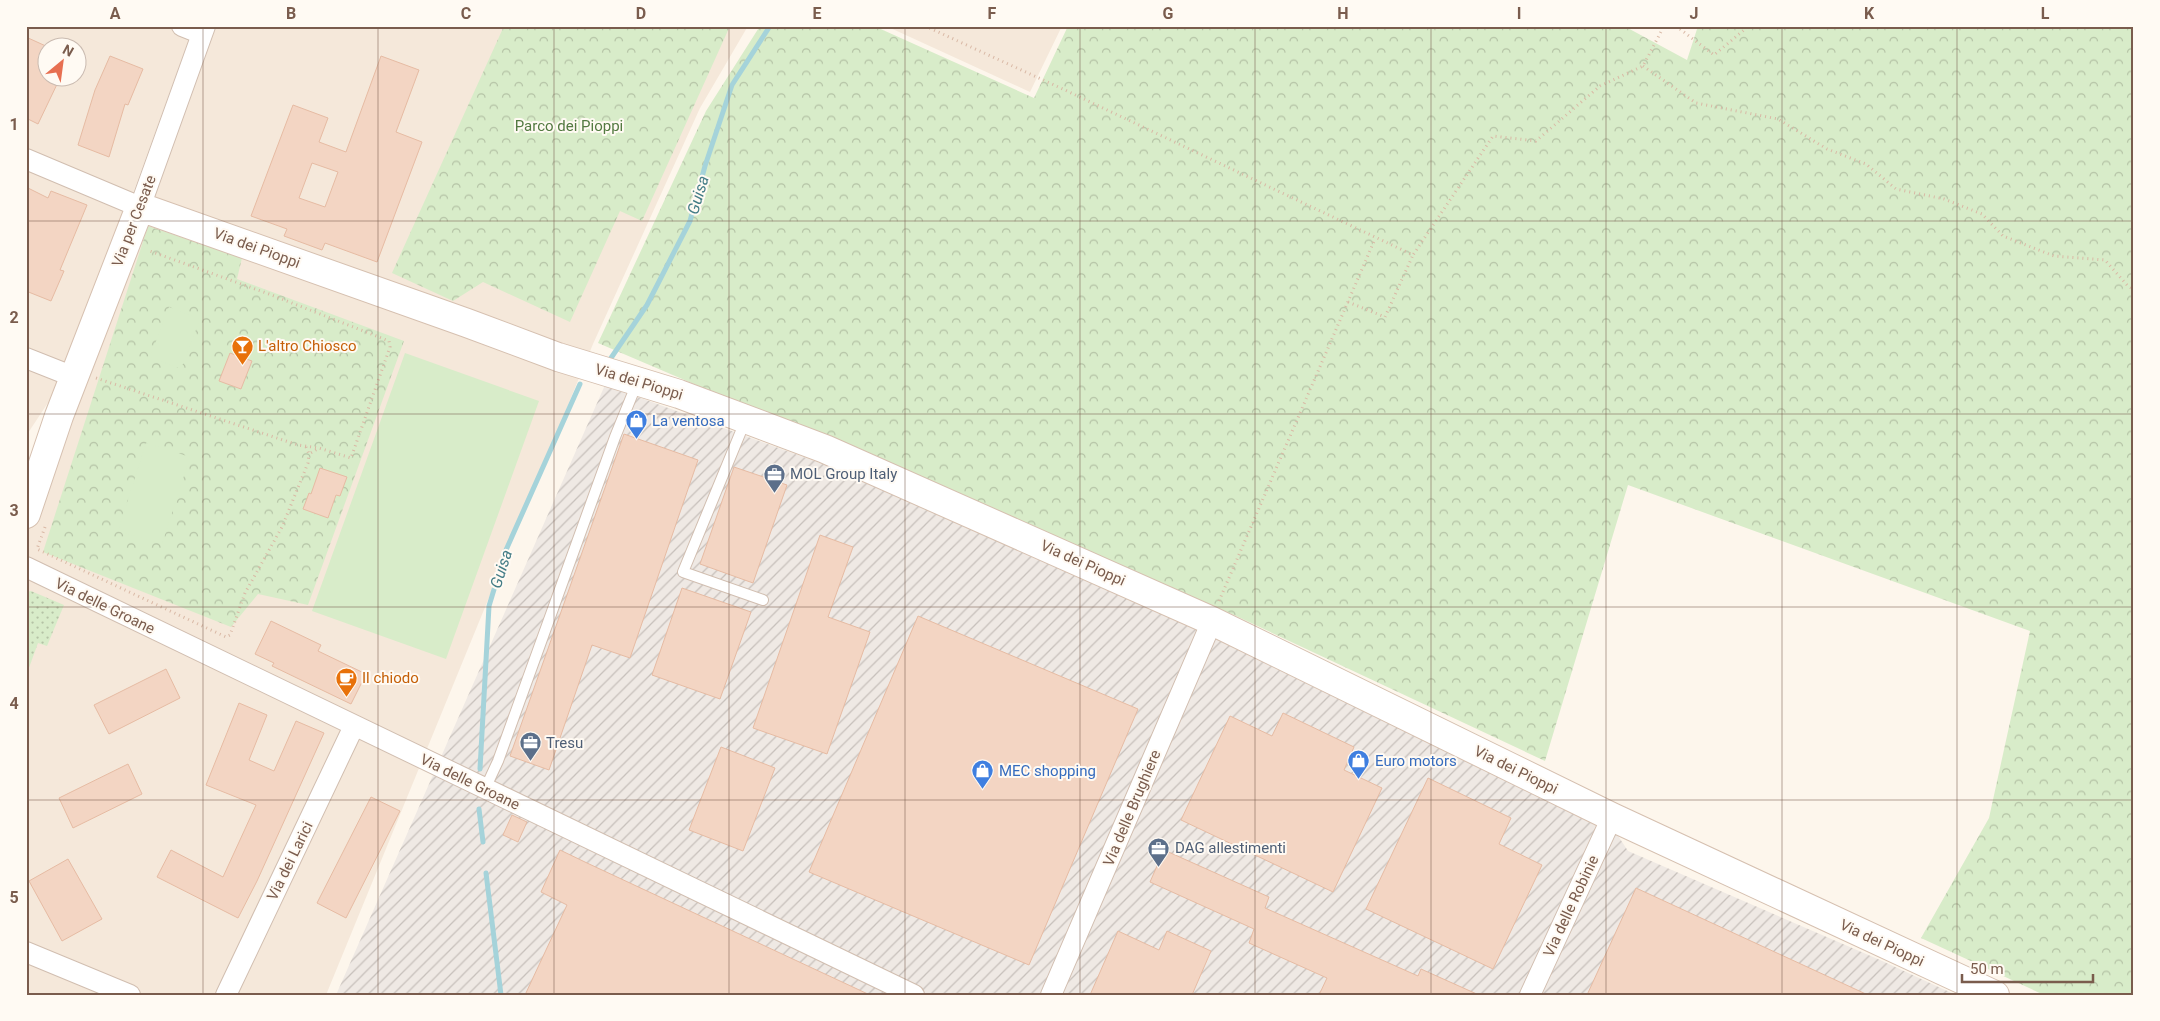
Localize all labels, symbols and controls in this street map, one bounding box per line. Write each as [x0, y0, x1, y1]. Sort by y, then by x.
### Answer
text: A [110, 4, 121, 23]
text: B [286, 4, 296, 23]
text: C [461, 4, 471, 23]
text: D [636, 4, 646, 23]
text: E [813, 4, 822, 23]
text: F [988, 4, 997, 23]
text: G [1163, 4, 1174, 23]
text: H [1337, 4, 1349, 23]
text: I [1517, 4, 1521, 23]
text: J [1690, 4, 1698, 23]
text: K [1864, 4, 1875, 23]
text: L [2041, 4, 2050, 23]
north arrow [38, 38, 88, 88]
text: N [60, 41, 77, 60]
text: 1 [9, 115, 19, 134]
park label: Parco dei Pioppi [515, 117, 623, 135]
street label: Via per Cesate [108, 173, 160, 269]
water label: Guisa [683, 173, 713, 217]
street label: Via dei Pioppi [211, 224, 303, 272]
text: 2 [9, 308, 19, 327]
bar icon: L'altro Chiosco [230, 334, 254, 365]
place label: L'altro Chiosco [258, 337, 357, 355]
street label: Via dei Pioppi [593, 360, 685, 404]
shop icon: La ventosa [624, 409, 648, 440]
place label: La ventosa [652, 412, 725, 430]
office icon: MOL Group Italy [762, 462, 786, 493]
place label: MOL Group Italy [790, 465, 897, 483]
text: 3 [9, 501, 19, 520]
street label: Via dei Pioppi [1038, 536, 1128, 590]
water label: Guisa [486, 547, 516, 591]
street label: Via delle Groane [52, 574, 158, 638]
cafe icon: Il chiodo [334, 666, 358, 697]
place label: Il chiodo [362, 669, 419, 687]
text: 4 [9, 694, 19, 713]
office icon: Tresu [518, 731, 542, 762]
place label: Tresu [546, 734, 583, 752]
street label: Via dei Pioppi [1471, 742, 1561, 798]
street label: Via delle Brughiere [1099, 747, 1165, 869]
shop icon: Euro motors [1347, 749, 1371, 780]
street label: Via delle Groane [417, 750, 523, 814]
place label: Euro motors [1375, 752, 1457, 770]
shop icon: MEC shopping [971, 759, 995, 790]
place label: MEC shopping [999, 762, 1096, 780]
street label: Via dei Larici [263, 819, 317, 903]
office icon: DAG allestimenti [1147, 836, 1171, 867]
place label: DAG allestimenti [1175, 839, 1286, 857]
street label: Via delle Robinie [1540, 852, 1602, 960]
text: 5 [9, 888, 19, 907]
street label: Via dei Pioppi [1837, 916, 1927, 970]
scale bar [1962, 951, 2094, 983]
text: 50 m [1970, 960, 2004, 978]

